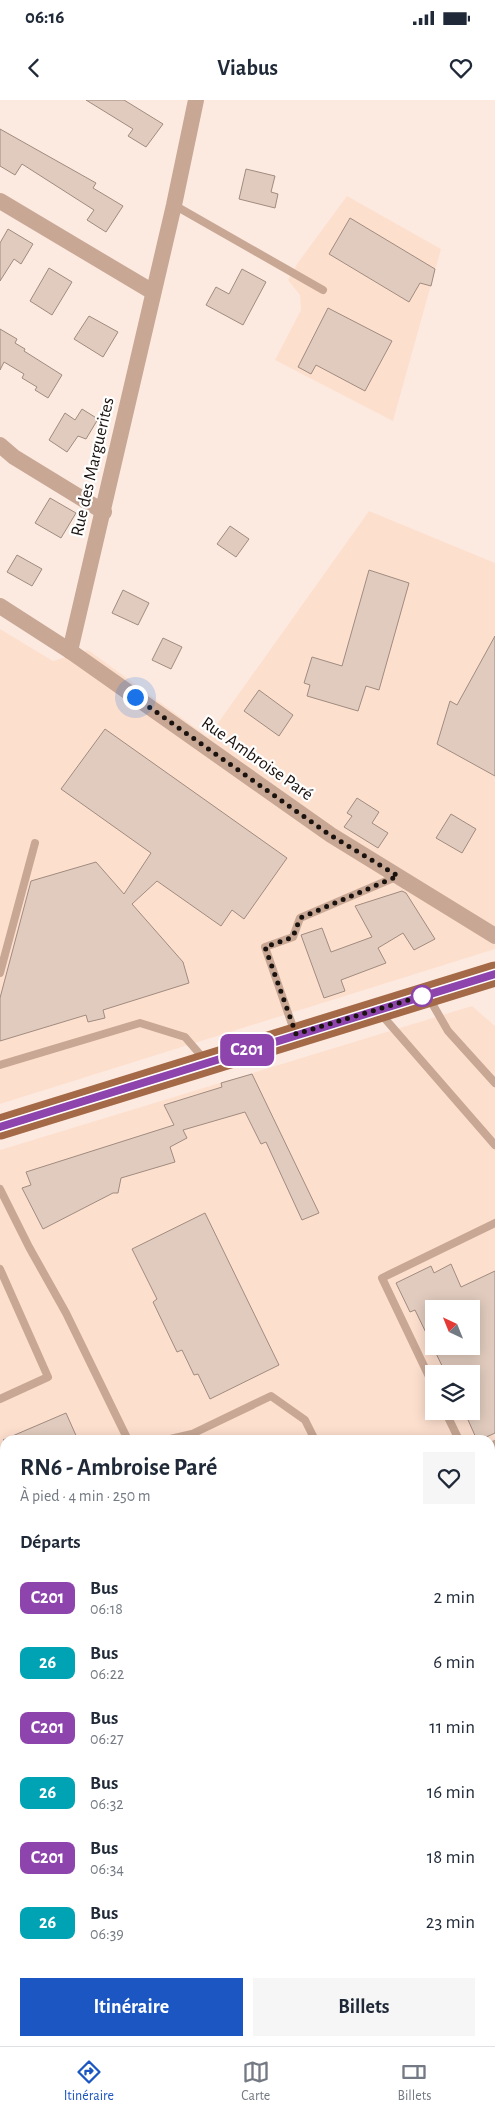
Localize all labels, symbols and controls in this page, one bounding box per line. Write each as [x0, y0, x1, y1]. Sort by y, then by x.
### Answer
text: 06:16 [25, 8, 64, 27]
icon: back [20, 54, 48, 82]
icon: heart [447, 54, 475, 82]
text: Viabus [217, 57, 278, 79]
street label: Rue des Marguerites [68, 396, 118, 538]
your location [123, 685, 148, 710]
street label: Rue Ambroise Paré [198, 714, 316, 804]
unlabelled marker [411, 985, 433, 1007]
line badge: C201 [212, 1034, 282, 1066]
text: C201 [230, 1041, 264, 1059]
north arrow [425, 1300, 480, 1355]
map controls [425, 1300, 480, 1420]
button: layers [425, 1365, 480, 1420]
button: heart [423, 1452, 475, 1504]
text: RN6 - Ambroise Paré [20, 1456, 217, 1480]
text: À pied · 4 min · 250 m [20, 1488, 151, 1504]
text: Départs [20, 1533, 81, 1552]
text: Bus [90, 1579, 118, 1598]
text: 2 min [434, 1588, 475, 1607]
text: C201 [31, 1589, 64, 1607]
text: 06:18 [90, 1601, 123, 1617]
text: Bus [90, 1644, 118, 1663]
text: 6 min [433, 1653, 475, 1672]
text: 26 [39, 1654, 56, 1672]
text: 06:22 [90, 1666, 124, 1682]
text: Bus [90, 1709, 118, 1728]
text: 11 min [429, 1718, 475, 1737]
text: C201 [31, 1719, 64, 1737]
text: 06:27 [90, 1731, 124, 1747]
text: Bus [90, 1774, 118, 1793]
text: 16 min [427, 1783, 475, 1802]
text: 26 [39, 1784, 56, 1802]
text: 06:32 [90, 1796, 124, 1812]
text: Bus [90, 1839, 118, 1858]
text: 18 min [427, 1848, 475, 1867]
text: C201 [31, 1849, 64, 1867]
text: 06:34 [90, 1861, 124, 1877]
text: Bus [90, 1904, 118, 1923]
text: 23 min [426, 1913, 475, 1932]
text: 26 [39, 1914, 56, 1932]
text: 06:39 [90, 1926, 124, 1942]
button: Itinéraire [20, 1978, 243, 2036]
button: Billets [253, 1978, 475, 2036]
tab: Itinéraire [64, 2058, 114, 2105]
tab: Carte [241, 2058, 270, 2105]
tab: Billets [397, 2058, 431, 2105]

